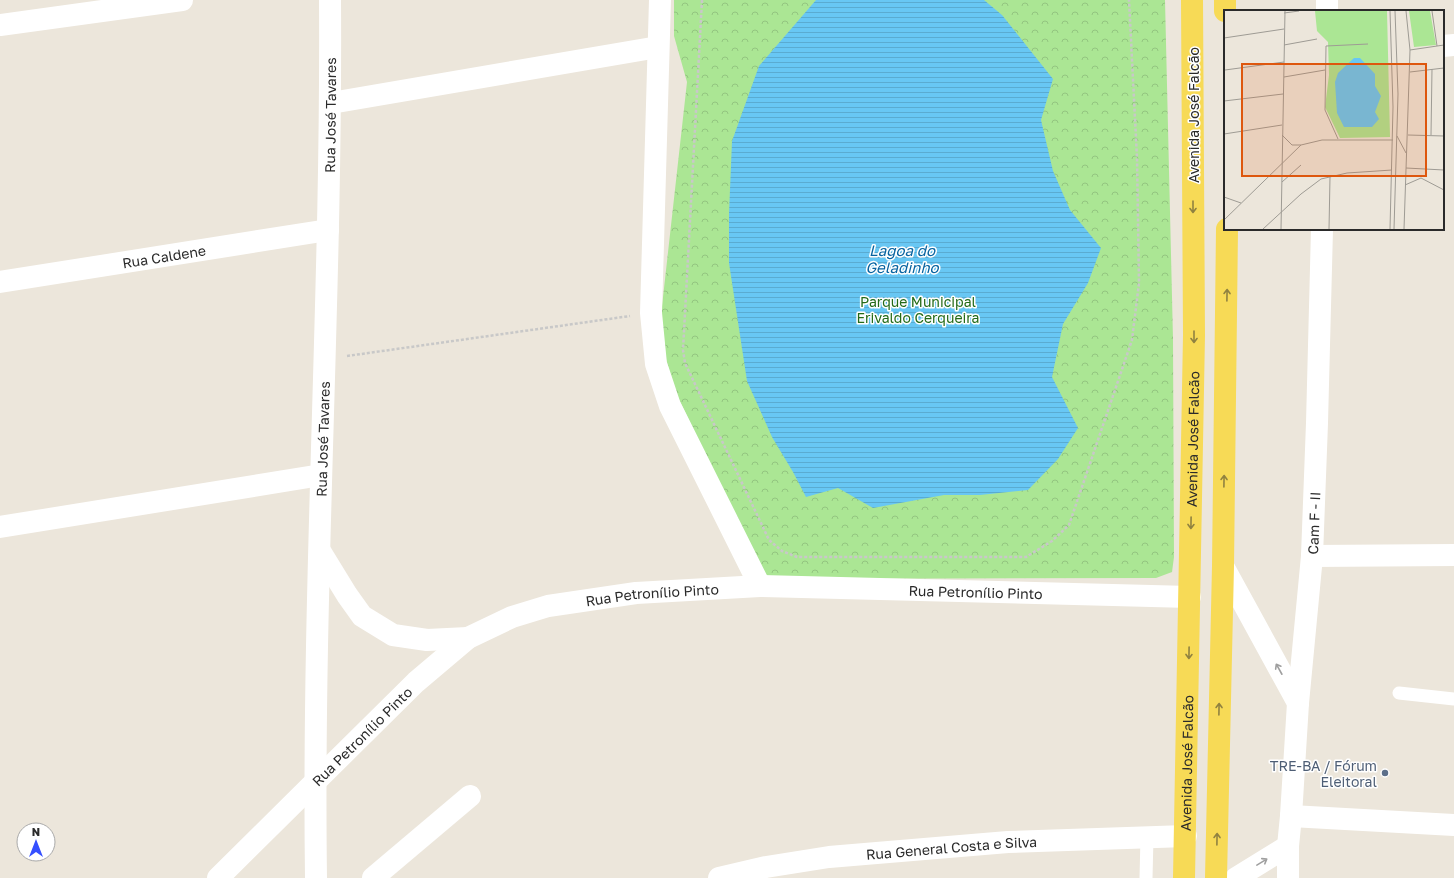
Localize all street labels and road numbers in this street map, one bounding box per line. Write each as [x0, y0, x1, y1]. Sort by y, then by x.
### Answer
street label: Avenida José Falcão [1185, 47, 1202, 183]
street label: Rua José Tavares [320, 57, 339, 173]
street label: Rua Caldene [121, 241, 207, 271]
street label: Avenida José Falcão [1182, 371, 1202, 507]
street label: Rua José Tavares [312, 381, 332, 497]
street label: Cam F - II [1304, 491, 1323, 555]
street label: Rua Petronílio Pinto [584, 580, 719, 609]
street label: Rua Petronílio Pinto [909, 581, 1043, 602]
street label: Rua Petronílio Pinto [308, 683, 415, 789]
street label: Avenida José Falcão [1176, 695, 1196, 831]
street label: Rua General Costa e Silva [865, 833, 1037, 862]

